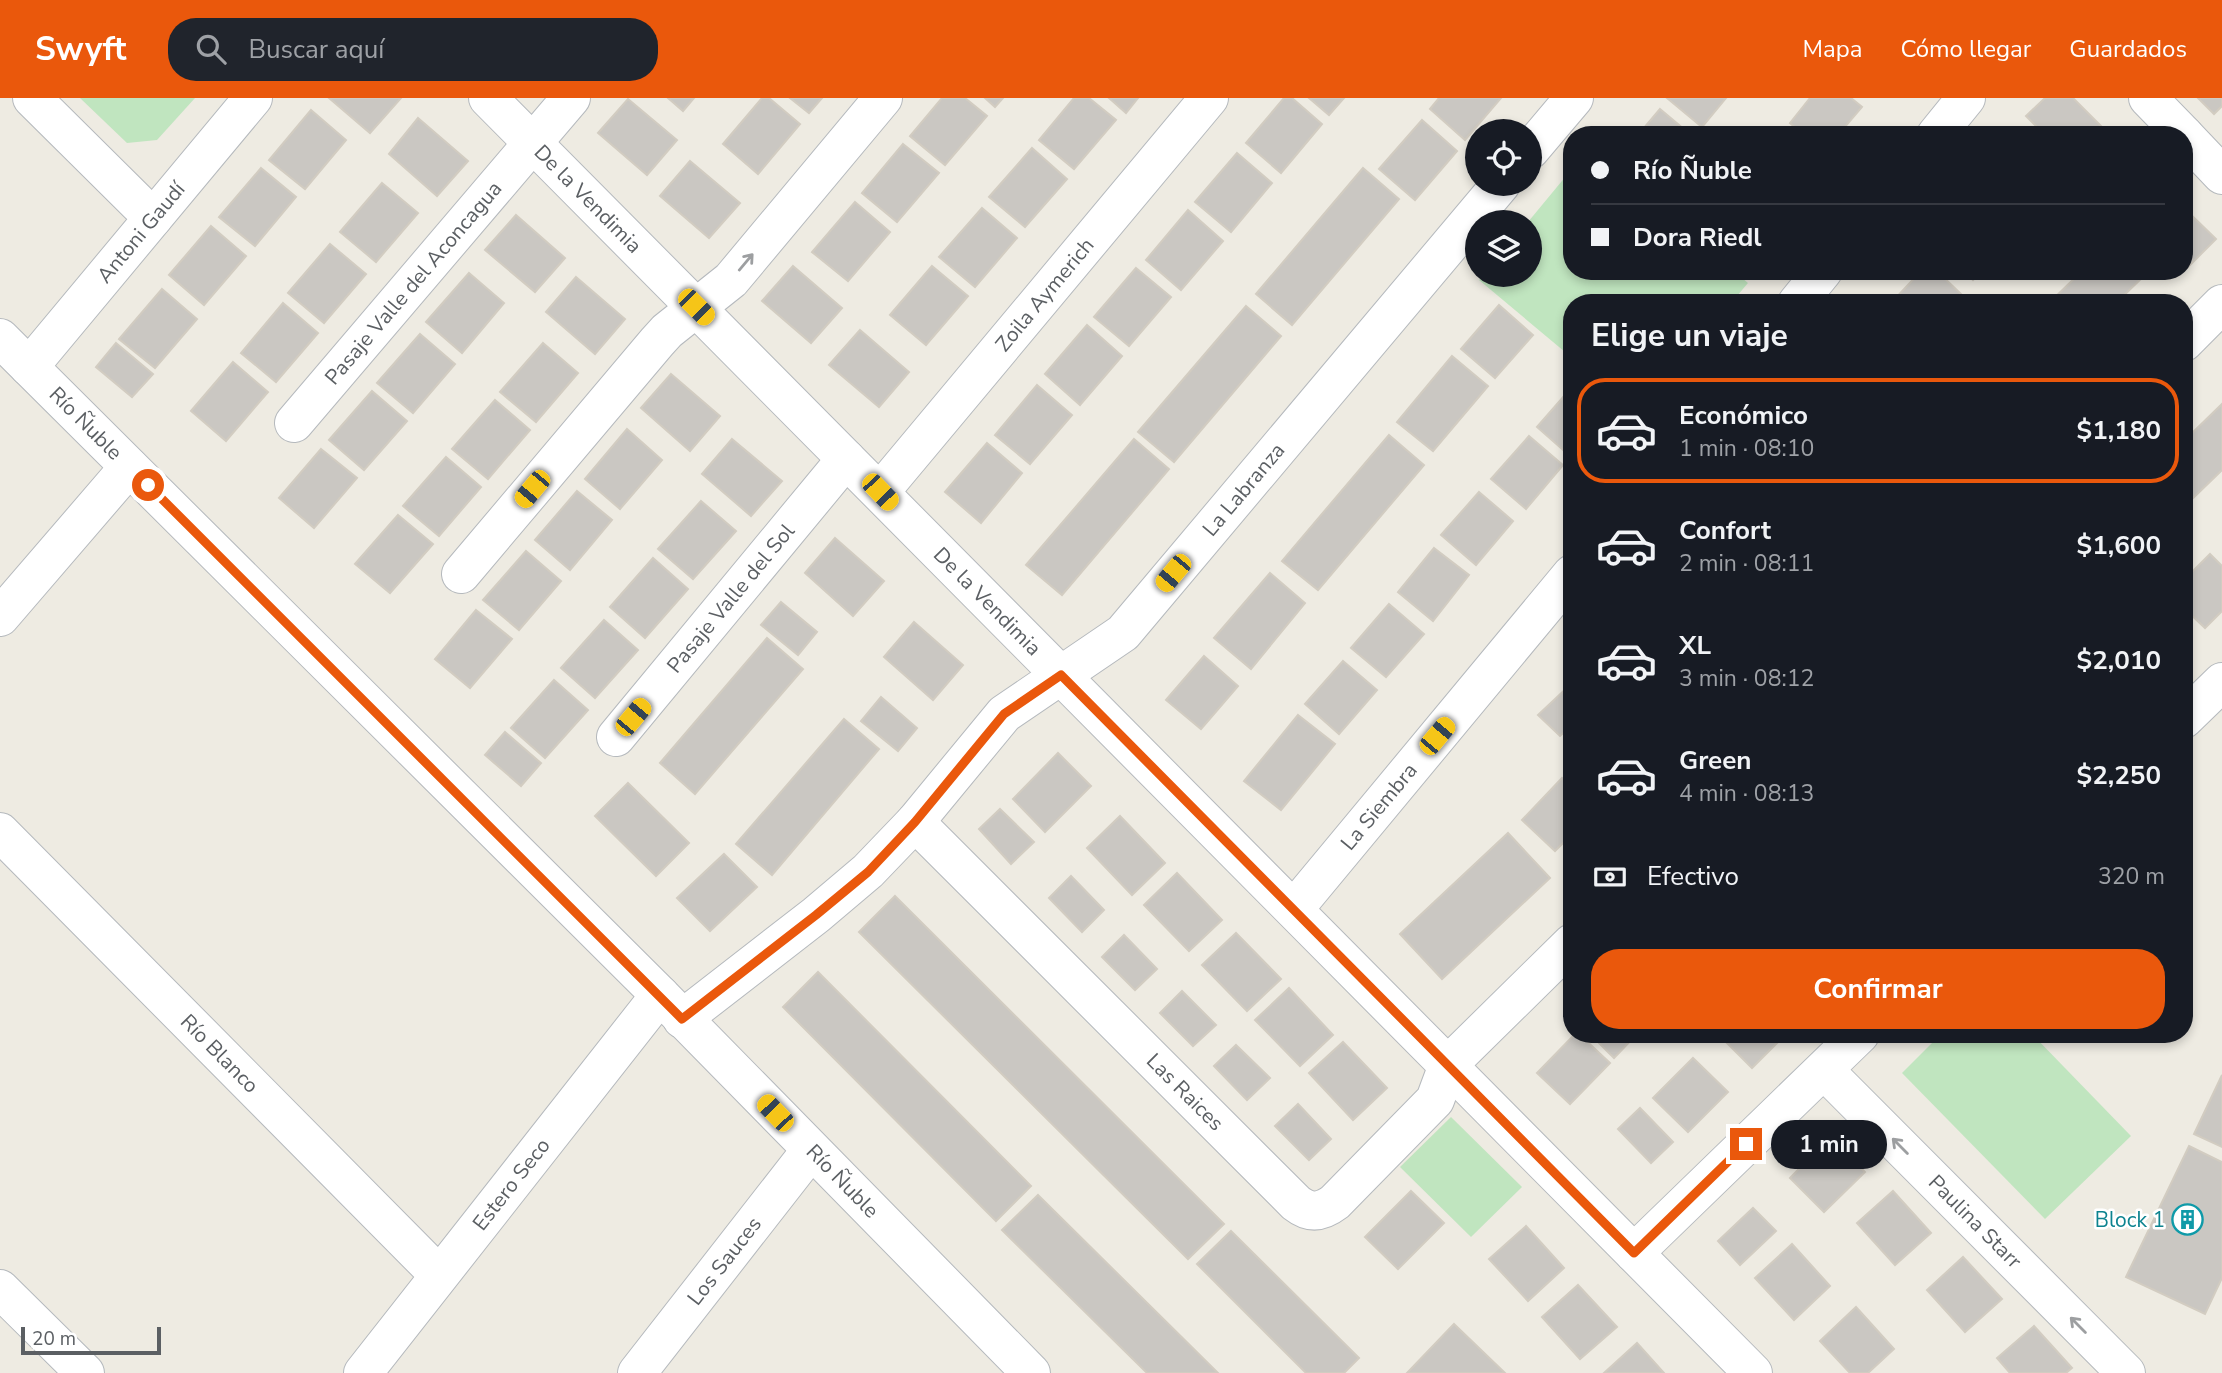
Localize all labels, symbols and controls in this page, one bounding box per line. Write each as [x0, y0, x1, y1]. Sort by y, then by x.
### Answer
search box [168, 18, 658, 81]
text: Swyft [35, 27, 126, 72]
icon: search [192, 30, 230, 68]
text: Buscar aquí [248, 32, 384, 67]
text: Mapa [1802, 33, 1862, 65]
text: Cómo llegar [1900, 33, 2031, 65]
text: Guardados [2069, 33, 2187, 65]
map controls [1465, 119, 1542, 287]
button: locate [1465, 119, 1542, 196]
street label: De la Vendimia [528, 138, 648, 259]
text: Río Ñuble [1633, 153, 1752, 188]
street label: Antoni Gaudí [91, 175, 192, 289]
street label: Pasaje Valle del Aconcagua [319, 175, 508, 391]
button: layers [1465, 210, 1542, 287]
text: Dora Riedl [1633, 220, 1762, 255]
street label: Zoila Aymerich [989, 232, 1100, 358]
one-way arrow [738, 253, 754, 271]
car [674, 285, 719, 329]
text: Elige un viaje [1591, 314, 1788, 357]
street label: Río Ñuble [43, 381, 129, 466]
text: Económico [1679, 398, 1808, 433]
icon: car [1595, 399, 1658, 462]
text: $1,180 [2077, 413, 2161, 448]
text: 1 min · 08:10 [1679, 433, 1814, 464]
street label: La Labranza [1196, 437, 1291, 542]
car [511, 466, 554, 512]
route start [132, 469, 164, 501]
car [858, 470, 903, 514]
text: Confort [1679, 513, 1771, 548]
icon: car [1595, 514, 1658, 577]
street label: Pasaje Valle del Sol [661, 517, 801, 679]
text: $1,600 [2077, 528, 2161, 563]
street label: De la Vendimia [927, 541, 1047, 662]
text: 2 min · 08:11 [1679, 548, 1814, 579]
car [1152, 550, 1195, 596]
text: XL [1679, 628, 1711, 663]
icon: car [1595, 629, 1658, 692]
text: $2,010 [2077, 643, 2161, 678]
text: 3 min · 08:12 [1679, 663, 1814, 694]
car [612, 694, 655, 740]
car [1416, 713, 1459, 759]
text: Green [1679, 743, 1752, 778]
icon: car [1595, 744, 1658, 807]
street label: La Siembra [1334, 757, 1423, 856]
text: $2,250 [2077, 758, 2161, 793]
text: 4 min · 08:13 [1679, 778, 1814, 809]
icon: cash [1591, 858, 1629, 896]
text: Efectivo [1647, 859, 1739, 894]
text: 320 m [2098, 861, 2165, 892]
button: Confirmar [1591, 949, 2165, 1029]
street label: Río Blanco [174, 1008, 265, 1099]
street label: Las Raices [1140, 1047, 1230, 1137]
car [753, 1091, 798, 1135]
callout: 1 min [1770, 1119, 1886, 1168]
route end [1730, 1128, 1762, 1160]
text: 1 min [1799, 1129, 1859, 1160]
street label: Estero Seco [466, 1132, 556, 1236]
street label: Río Ñuble [800, 1138, 885, 1224]
one-way arrow [1892, 1138, 1909, 1155]
street label: Paulina Starr [1922, 1169, 2028, 1275]
building icon: Block 1 [2171, 1203, 2205, 1237]
place label: Block 1 [2095, 1206, 2165, 1234]
street label: Los Sauces [681, 1211, 768, 1311]
one-way arrow [2070, 1316, 2087, 1333]
scale bar [21, 1324, 161, 1356]
text: 20 m [32, 1326, 76, 1352]

